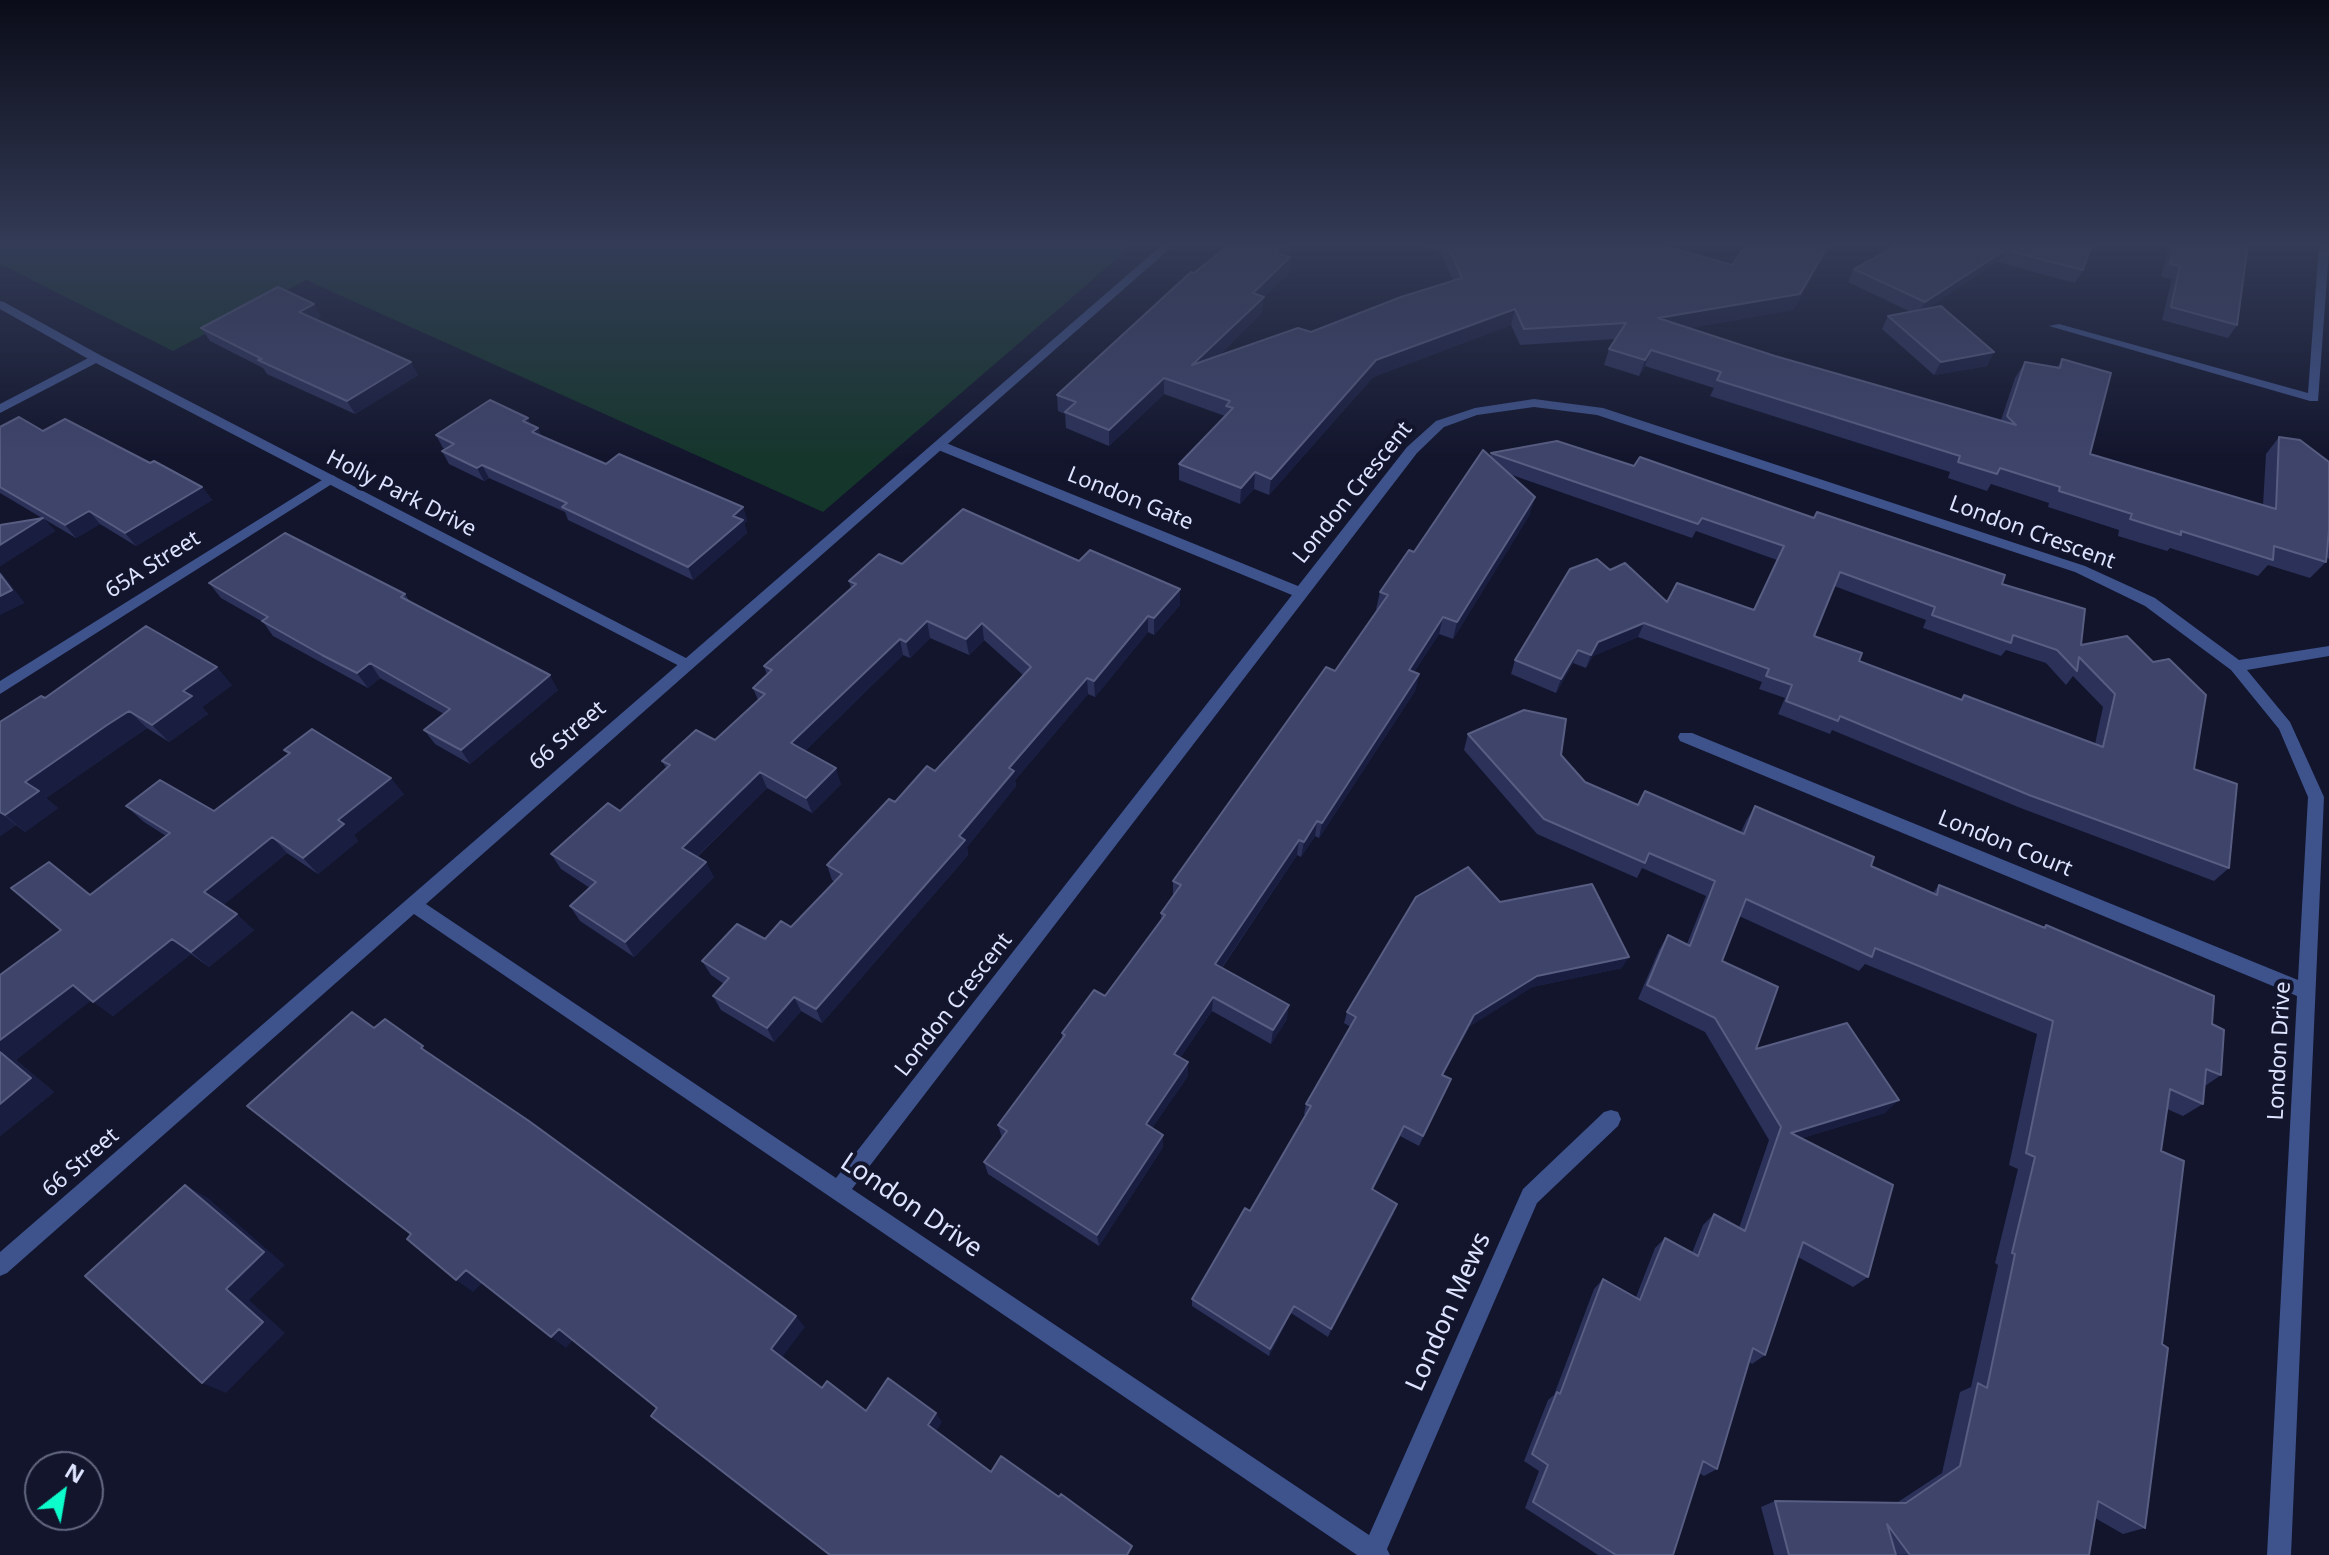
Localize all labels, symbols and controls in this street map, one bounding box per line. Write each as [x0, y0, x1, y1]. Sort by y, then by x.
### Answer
street label: London Crescent [1288, 417, 1418, 569]
street label: Holly Park Drive [322, 445, 480, 543]
street label: London Gate [1063, 462, 1197, 536]
street label: London Crescent [1945, 491, 2119, 575]
street label: 65A Street [101, 526, 205, 604]
street label: 66 Street [525, 696, 611, 776]
street label: London Court [1934, 805, 2076, 883]
street label: London Crescent [890, 928, 1018, 1082]
street label: London Drive [2263, 981, 2297, 1121]
street label: 66 Street [38, 1123, 124, 1203]
street label: London Drive [834, 1147, 988, 1265]
street label: London Mews [1400, 1228, 1498, 1396]
north arrow [24, 1451, 104, 1531]
text: N [60, 1455, 91, 1490]

